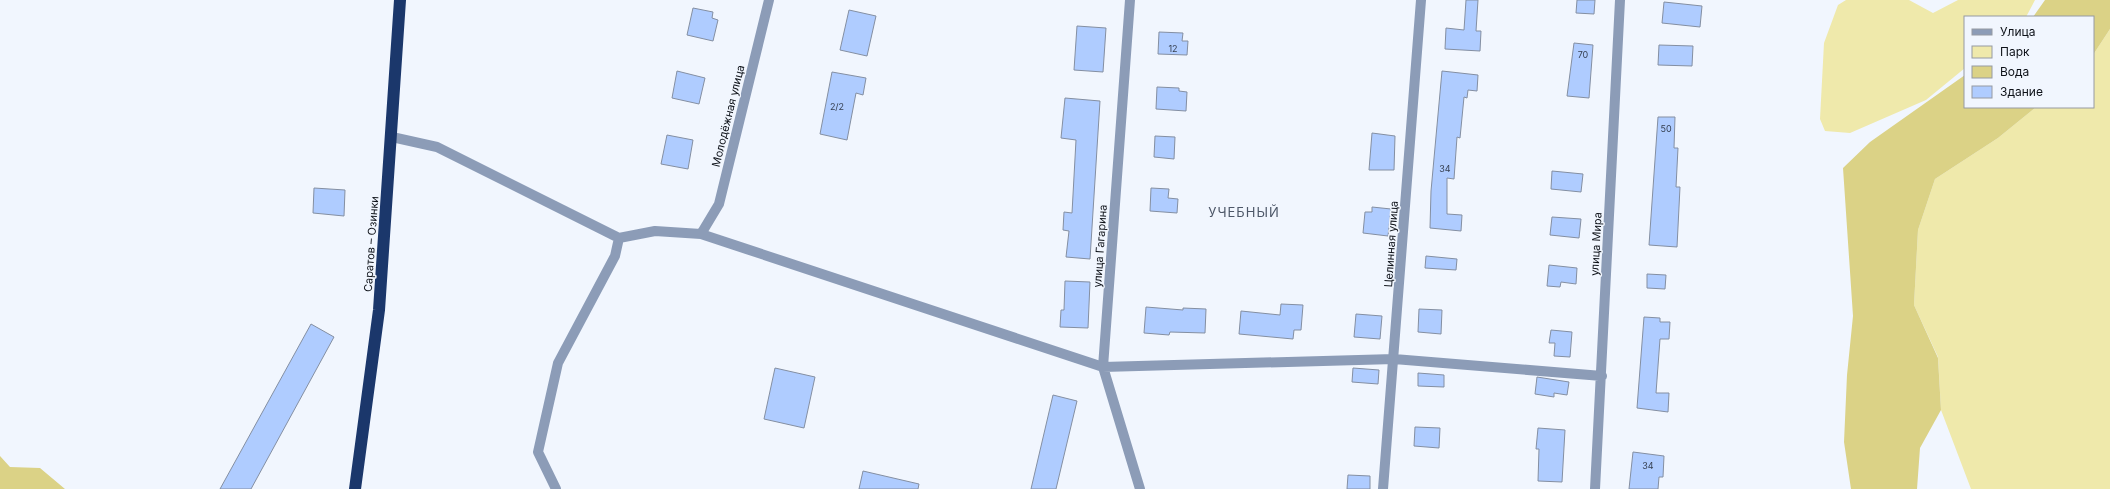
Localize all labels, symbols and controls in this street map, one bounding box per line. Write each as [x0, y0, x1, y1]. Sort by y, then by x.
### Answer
legend [1964, 16, 2094, 108]
text: Улица [2000, 24, 2035, 39]
house number: 12 [1168, 43, 1178, 54]
text: Парк [2000, 44, 2030, 59]
house number: 70 [1578, 49, 1589, 60]
street label: Молодёжная улица [709, 64, 747, 168]
text: Вода [2000, 64, 2029, 79]
text: Здание [2000, 84, 2043, 99]
house number: 2/2 [830, 101, 844, 112]
house number: 50 [1660, 123, 1672, 134]
house number: 34 [1439, 163, 1451, 174]
street label: Саратов – Озинки [361, 196, 381, 292]
street label: Целинная улица [1381, 200, 1401, 288]
street label: улица Гагарина [1090, 204, 1110, 288]
district label: УЧЕБНЫЙ [1208, 204, 1280, 220]
street label: улица Мира [1587, 212, 1605, 276]
house number: 34 [1642, 460, 1654, 471]

